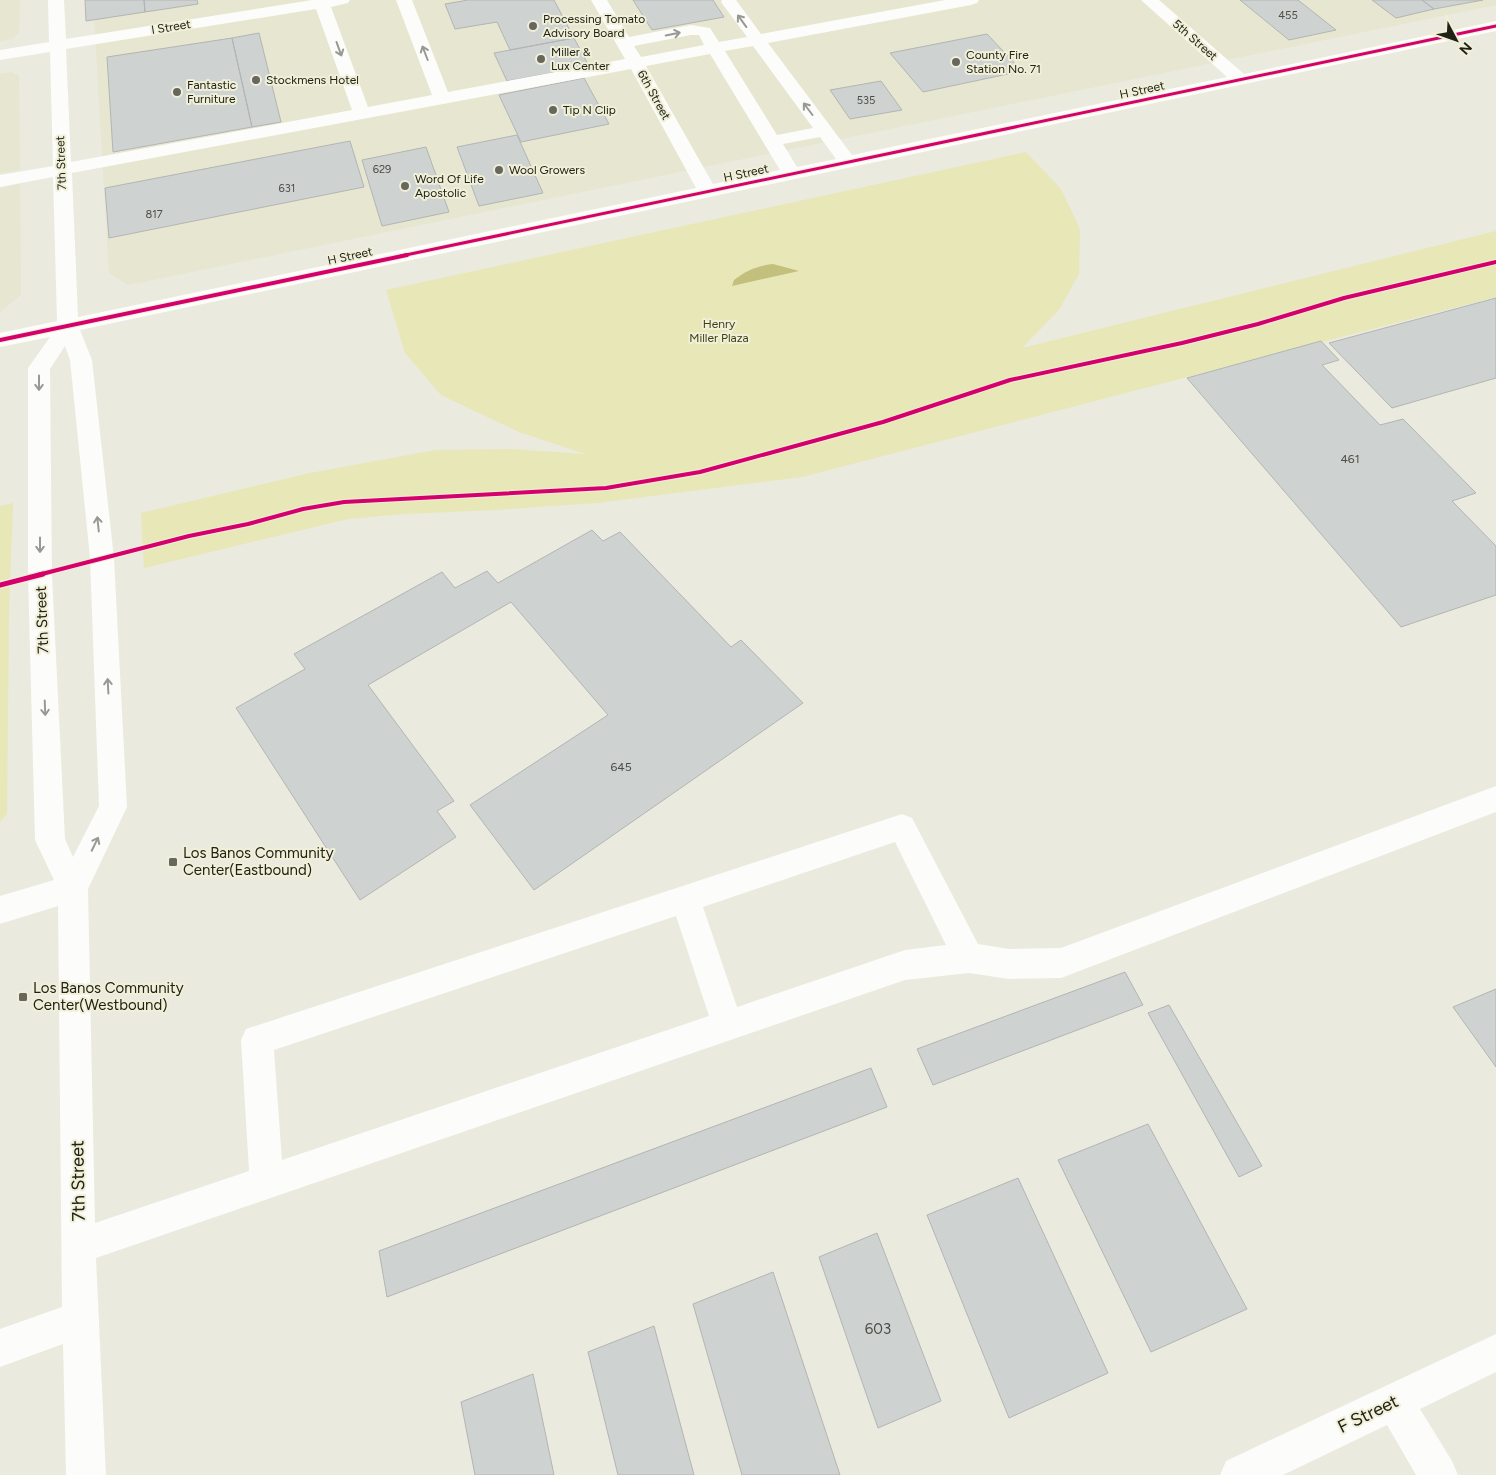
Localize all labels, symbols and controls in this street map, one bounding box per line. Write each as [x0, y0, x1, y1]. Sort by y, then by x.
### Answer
house number: 455 [1278, 9, 1298, 22]
place label: Processing Tomato Advisory Board [543, 12, 645, 40]
one-way arrow [737, 15, 748, 28]
north arrow [1431, 15, 1481, 65]
street label: I Street [150, 17, 192, 37]
street label: 5th Street [1170, 17, 1221, 64]
marker: Processing Tomato Advisory Board [527, 20, 539, 32]
one-way arrow [664, 28, 680, 38]
text: N [1455, 39, 1475, 58]
one-way arrow [335, 41, 344, 56]
place label: Miller & Lux Center [551, 45, 610, 73]
one-way arrow [419, 46, 429, 61]
place label: County Fire Station No. 71 [966, 48, 1041, 76]
marker: Miller & Lux Center [535, 53, 547, 65]
marker: County Fire Station No. 71 [950, 56, 962, 68]
street label: 6th Street [635, 68, 674, 123]
place label: Stockmens Hotel [266, 73, 359, 87]
marker: Stockmens Hotel [250, 74, 262, 86]
place label: Fantastic Furniture [187, 78, 237, 106]
street label: H Street [1118, 78, 1166, 102]
marker: Fantastic Furniture [171, 86, 183, 98]
house number: 535 [857, 94, 875, 107]
place label: Tip N Clip [563, 103, 616, 117]
one-way arrow [803, 103, 814, 116]
marker: Tip N Clip [547, 104, 559, 116]
street label: 7th Street [53, 135, 69, 190]
street label: H Street [722, 161, 770, 185]
house number: 629 [373, 163, 391, 176]
place label: Wool Growers [509, 163, 585, 177]
marker: Wool Growers [493, 164, 505, 176]
place label: Word Of Life Apostolic [415, 172, 484, 200]
marker: Word Of Life Apostolic [399, 180, 411, 192]
house number: 631 [279, 182, 295, 195]
house number: 817 [145, 208, 163, 221]
street label: H Street [326, 244, 374, 268]
park label: Henry Miller Plaza [689, 317, 749, 345]
one-way arrow [34, 374, 44, 391]
house number: 461 [1340, 452, 1360, 466]
one-way arrow [94, 516, 103, 532]
one-way arrow [35, 537, 45, 553]
street label: 7th Street [32, 585, 52, 654]
one-way arrow [103, 678, 113, 694]
one-way arrow [41, 699, 50, 715]
house number: 645 [610, 760, 632, 774]
one-way arrow [91, 837, 100, 852]
place label: Los Banos Community Center(Eastbound) [183, 844, 334, 879]
marker: Los Banos Community Center(Eastbound) [167, 856, 179, 868]
place label: Los Banos Community Center(Westbound) [33, 979, 184, 1014]
marker: Los Banos Community Center(Westbound) [17, 991, 29, 1003]
street label: 7th Street [66, 1140, 90, 1222]
house number: 603 [865, 1320, 891, 1338]
street label: F Street [1334, 1390, 1402, 1438]

